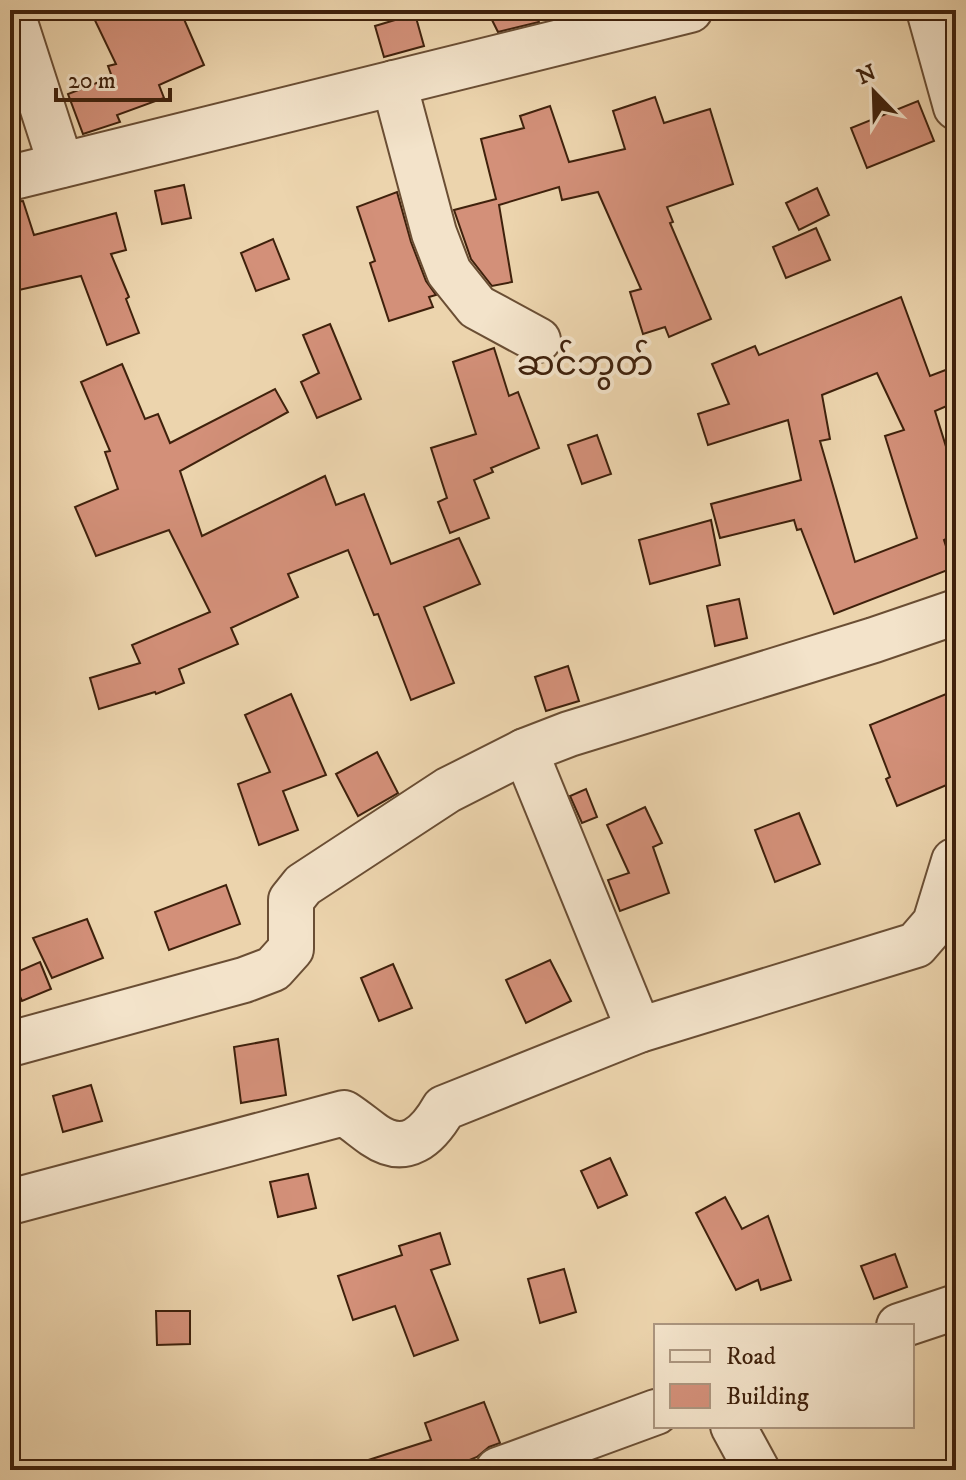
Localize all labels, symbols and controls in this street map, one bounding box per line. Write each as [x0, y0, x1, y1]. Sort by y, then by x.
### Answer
scale bar [56, 52, 170, 102]
north arrow [834, 52, 914, 132]
text: N [853, 59, 880, 91]
text: 20 m [68, 66, 116, 96]
district label: ဆင်ဘွတ် [517, 339, 653, 390]
legend [654, 1324, 914, 1428]
text: Road [726, 1342, 776, 1372]
text: Building [726, 1382, 809, 1412]

